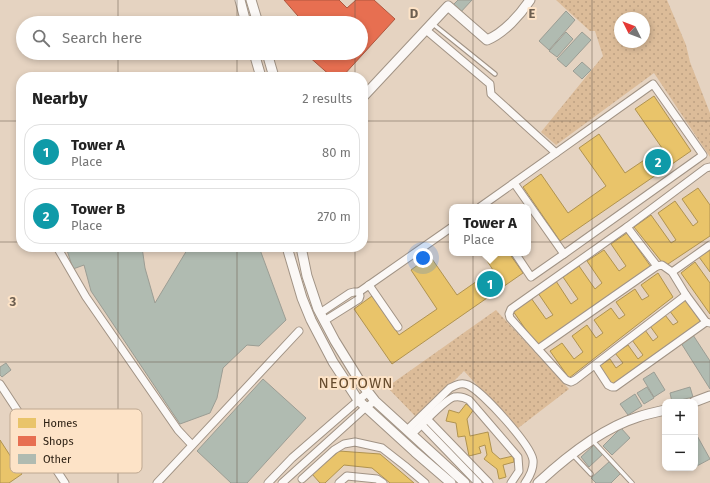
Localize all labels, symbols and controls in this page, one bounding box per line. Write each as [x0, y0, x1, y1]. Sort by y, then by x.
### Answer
text: D [410, 6, 419, 21]
text: E [529, 6, 536, 21]
north arrow [614, 12, 650, 48]
search box [16, 16, 368, 60]
icon: search [30, 27, 52, 49]
text: Search here [62, 29, 142, 47]
text: Nearby [32, 88, 87, 109]
text: 2 results [302, 91, 352, 106]
text: Tower A [71, 136, 125, 154]
text: 1 [43, 145, 49, 160]
text: 80 m [322, 145, 351, 160]
pin: 2 [645, 147, 671, 177]
text: Place [71, 154, 102, 169]
text: Tower B [71, 200, 125, 218]
popup [449, 204, 531, 256]
text: 2 [43, 209, 49, 224]
text: 270 m [317, 209, 351, 224]
text: Tower A [463, 214, 517, 232]
text: Place [71, 218, 102, 233]
text: Place [463, 232, 494, 247]
your location [413, 248, 433, 268]
pin: 1 [477, 269, 503, 299]
text: 3 [9, 294, 17, 309]
district label: NEOTOWN [318, 374, 394, 392]
map controls [662, 399, 698, 471]
button: + [662, 399, 698, 435]
legend [10, 409, 142, 473]
text: Homes [43, 417, 77, 430]
text: Shops [43, 435, 74, 448]
button: − [662, 435, 698, 471]
text: Other [43, 453, 72, 466]

